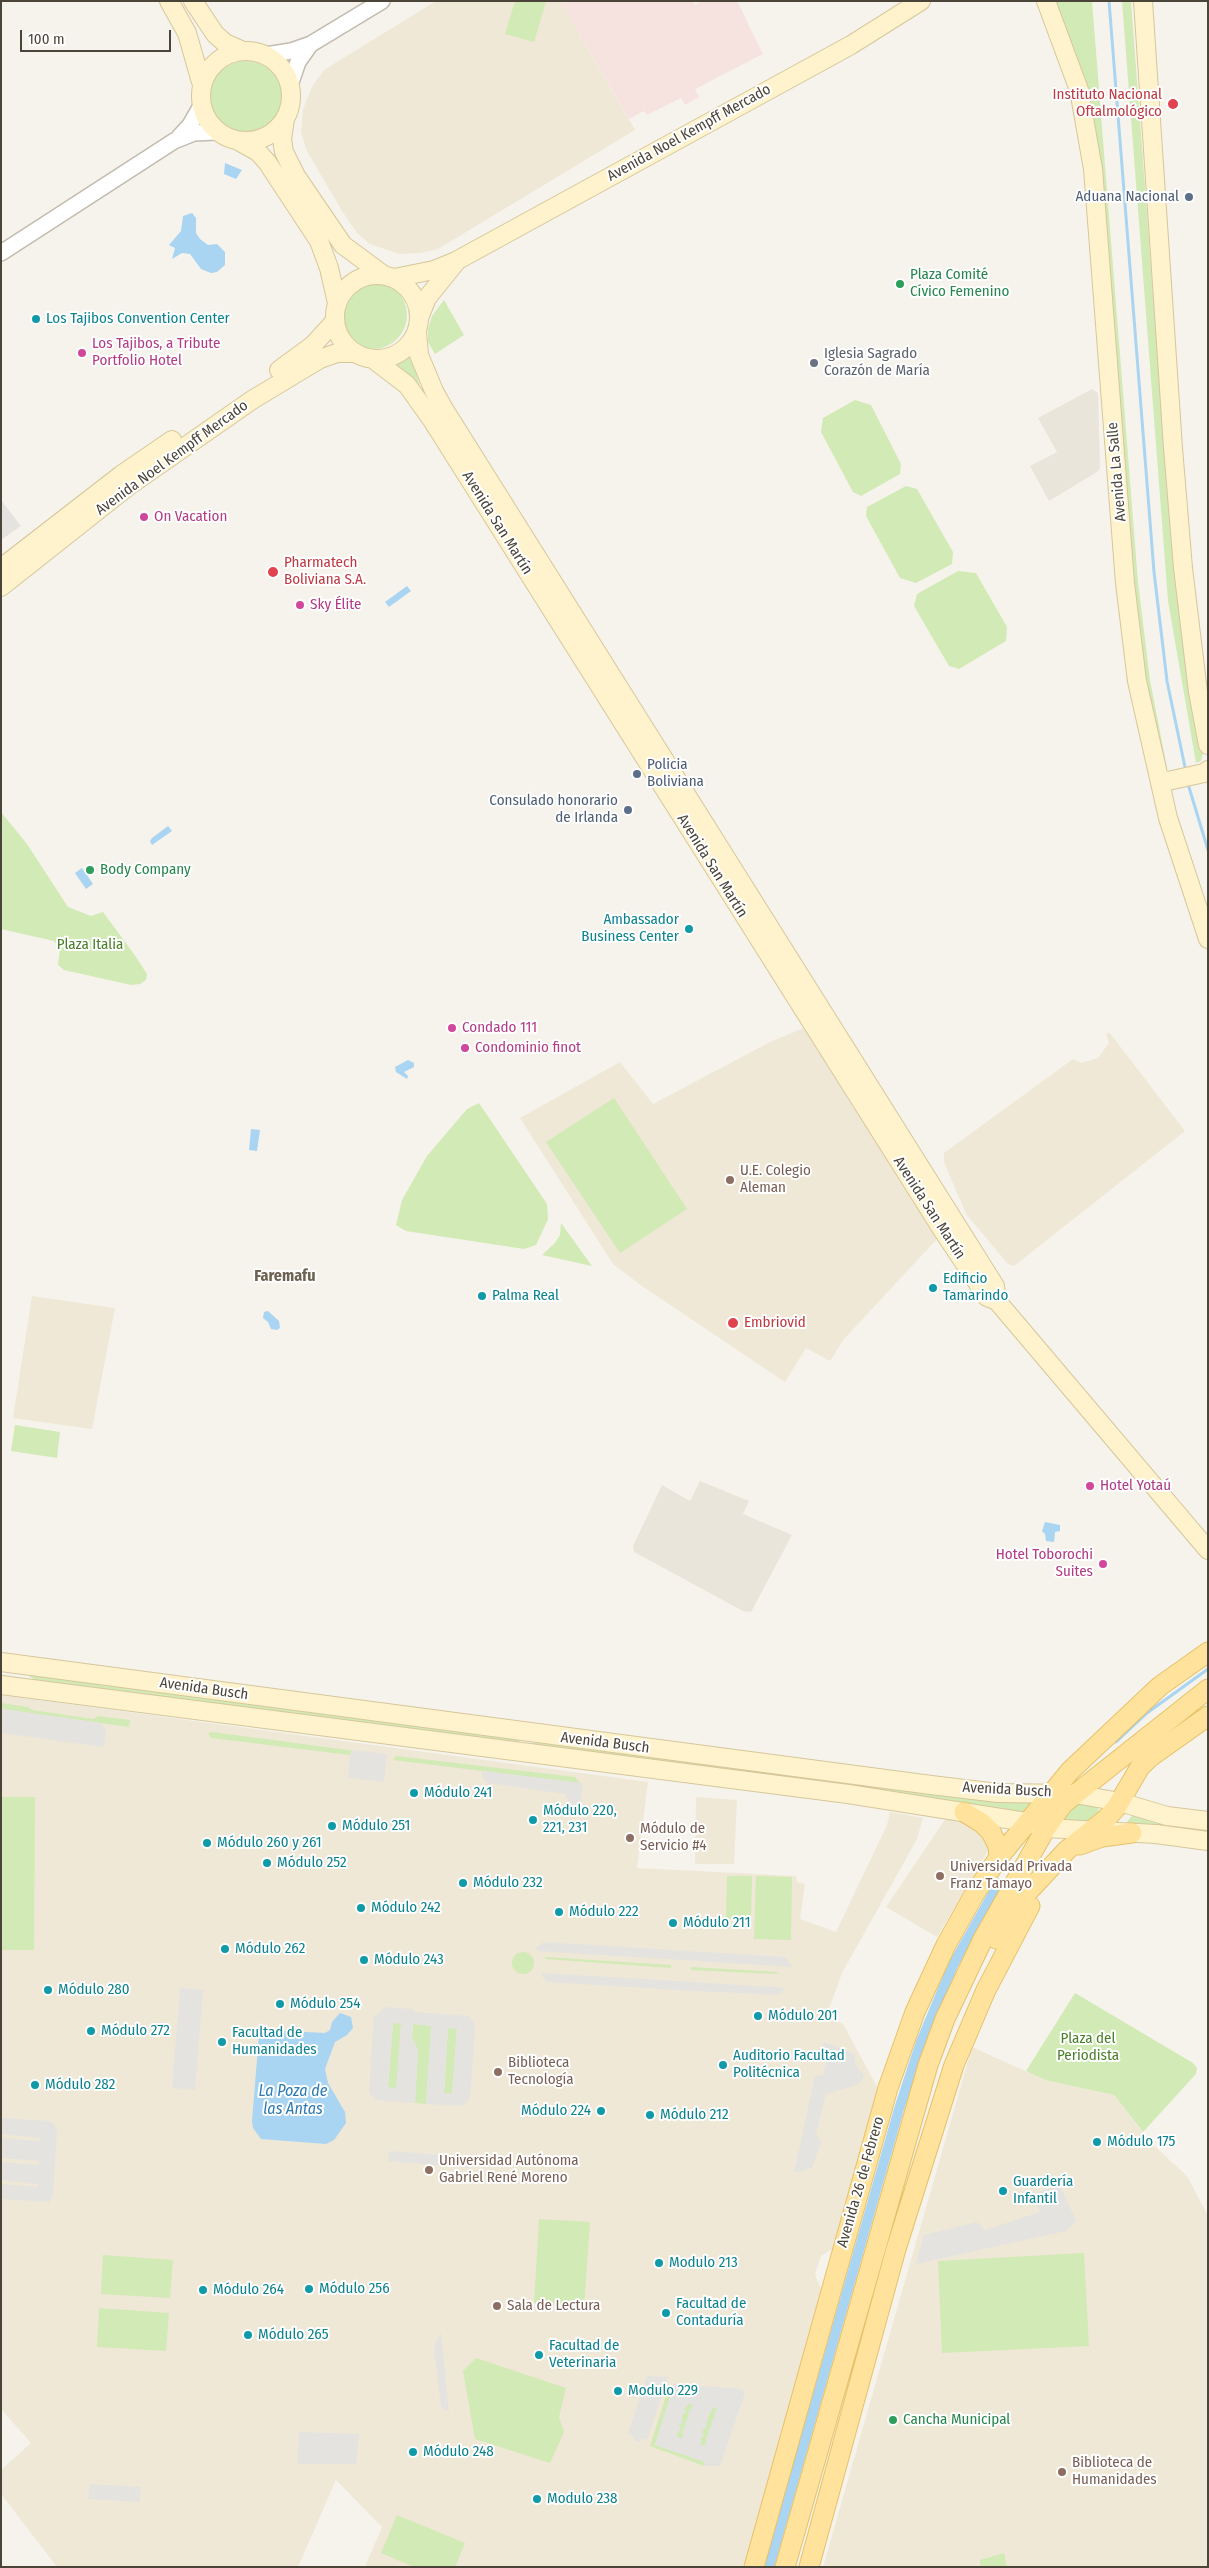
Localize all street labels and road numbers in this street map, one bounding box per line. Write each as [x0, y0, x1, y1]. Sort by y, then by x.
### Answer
street label: Avenida Noel Kempff Mercado [604, 80, 774, 186]
street label: Avenida Noel Kempff Mercado [92, 397, 252, 519]
street label: Avenida La Salle [1104, 421, 1130, 523]
street label: Avenida San Martín [458, 468, 536, 578]
street label: Avenida San Martín [673, 811, 751, 921]
street label: Avenida San Martín [889, 1153, 969, 1263]
street label: Avenida Busch [159, 1674, 249, 1704]
street label: Avenida Busch [560, 1729, 650, 1757]
street label: Avenida Busch [962, 1779, 1052, 1801]
street label: Avenida 26 de Febrero [834, 2114, 888, 2250]

